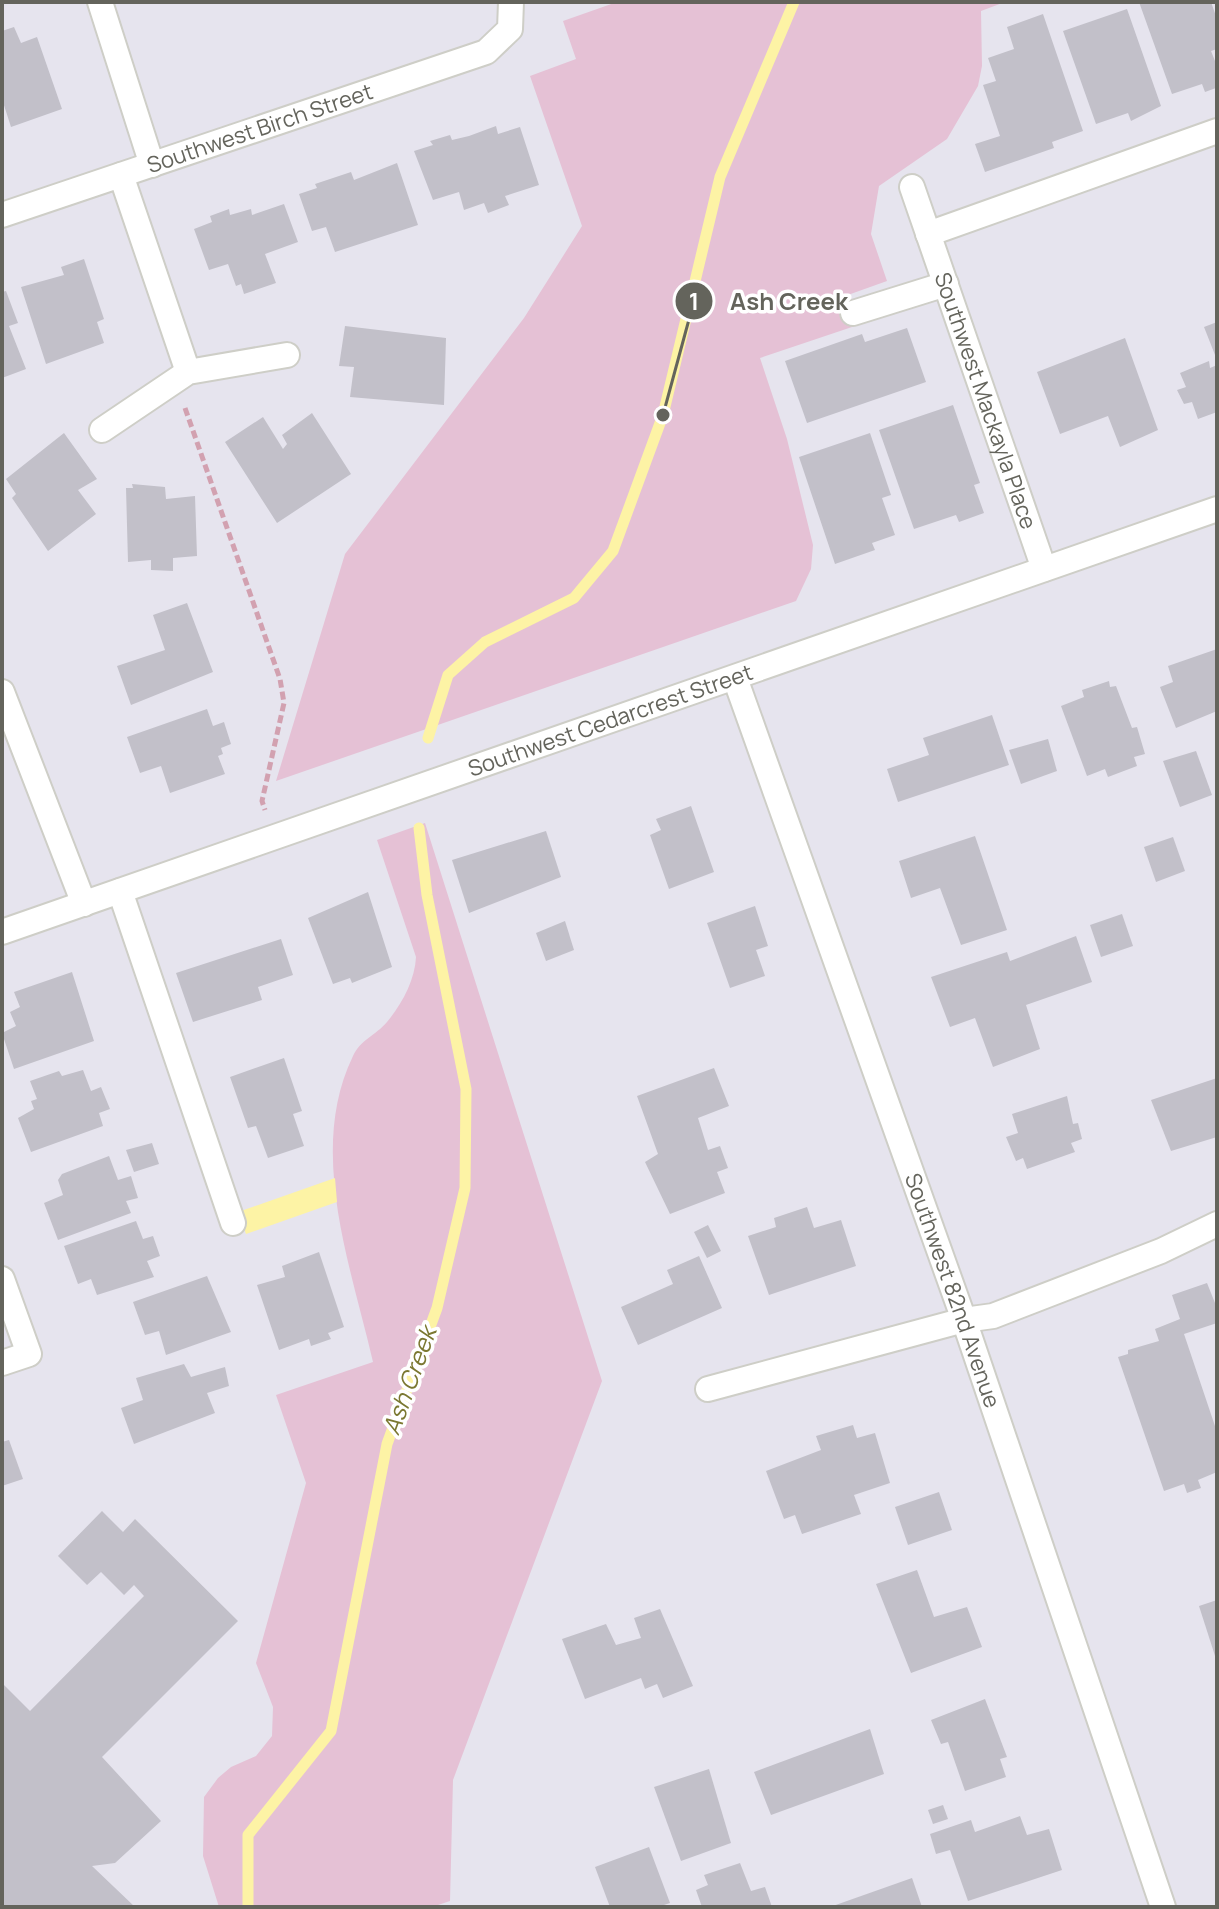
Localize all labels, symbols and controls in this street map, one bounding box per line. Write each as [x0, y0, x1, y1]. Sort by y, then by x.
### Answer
street label: Southwest Birch Street [143, 76, 377, 180]
street label: Southwest Mackayla Place [928, 268, 1044, 533]
callout: Ash Creek [674, 277, 864, 325]
text: 1 [689, 284, 699, 317]
text: Ash Creek [730, 284, 849, 317]
street label: Southwest Cedarcrest Street [464, 657, 757, 784]
street label: Southwest 82nd Avenue [898, 1169, 1008, 1412]
water label: Ash Creek [374, 1319, 444, 1439]

